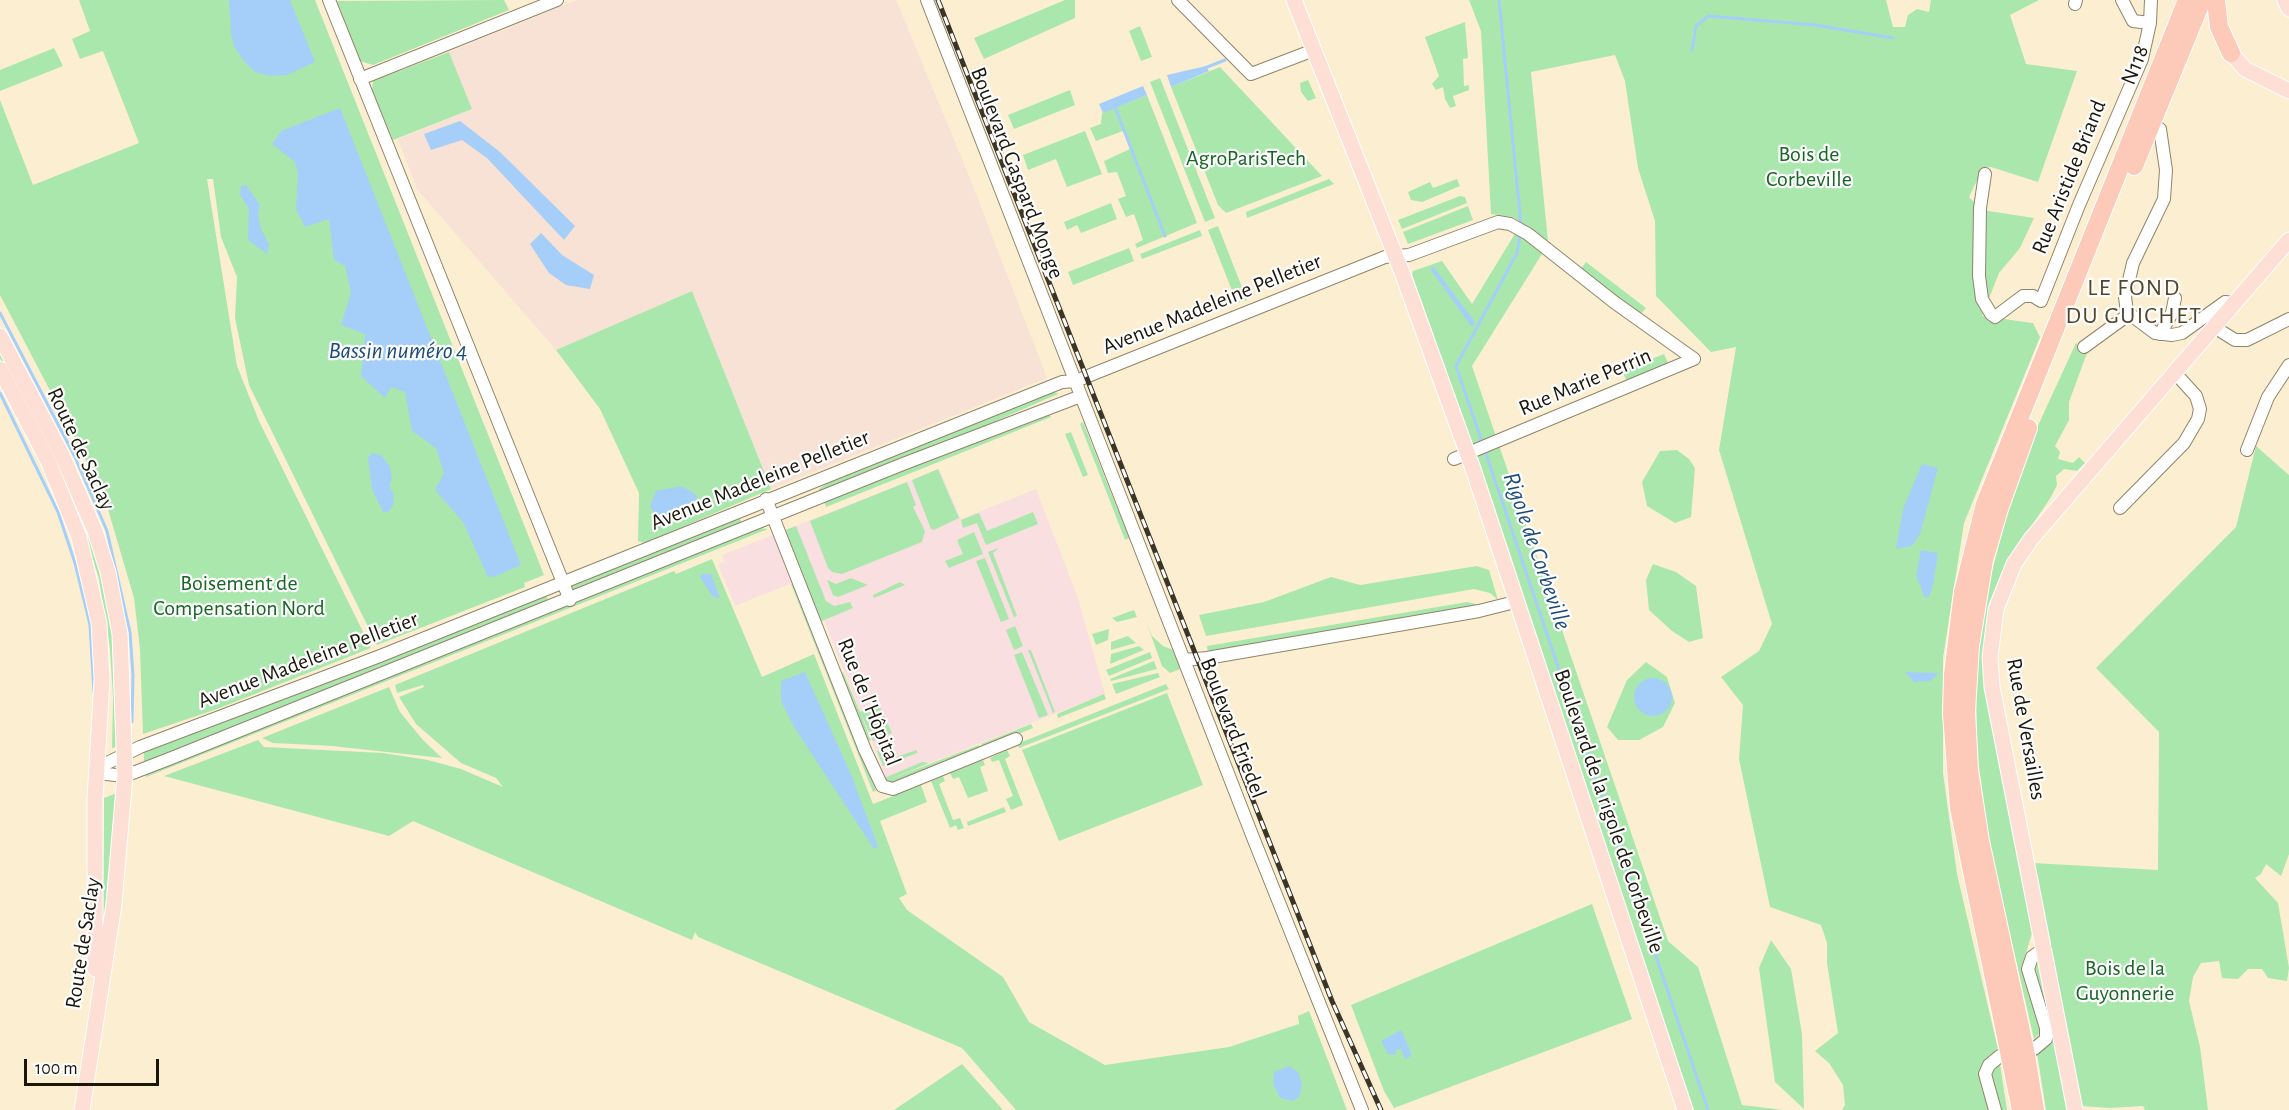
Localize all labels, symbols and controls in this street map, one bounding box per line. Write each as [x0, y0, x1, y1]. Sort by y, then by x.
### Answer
street label: N118 [2115, 41, 2155, 89]
street label: Boulevard Gaspard Monge [964, 64, 1070, 282]
street label: Rue Aristide Briand [2026, 96, 2112, 258]
park label: Bois de Corbeville [1766, 141, 1852, 192]
park label: AgroParisTech [1186, 145, 1306, 171]
street label: Avenue Madeleine Pelletier [1099, 248, 1325, 360]
district label: LE FOND DU GUICHET [2065, 274, 2203, 330]
water label: Bassin numéro 4 [328, 337, 468, 365]
street label: Rue Marie Perrin [1515, 342, 1655, 422]
street label: Route de Saclay [41, 383, 121, 515]
street label: Avenue Madeleine Pelletier [647, 424, 873, 536]
water label: Rigole de Corbeville [1497, 468, 1577, 634]
park label: Boisement de Compensation Nord [153, 570, 325, 622]
street label: Avenue Madeleine Pelletier [194, 606, 422, 714]
street label: Rue de l'Hôpital [831, 634, 907, 770]
street label: Boulevard Friedel [1194, 654, 1272, 802]
street label: Rue de Versailles [2001, 656, 2051, 802]
street label: Boulevard de la rigole de Corbeville [1548, 665, 1670, 957]
street label: Route de Saclay [60, 876, 106, 1010]
park label: Bois de la Guyonnerie [2076, 955, 2174, 1006]
scale bar [27, 1047, 162, 1085]
text: 100 m [35, 1060, 78, 1078]

